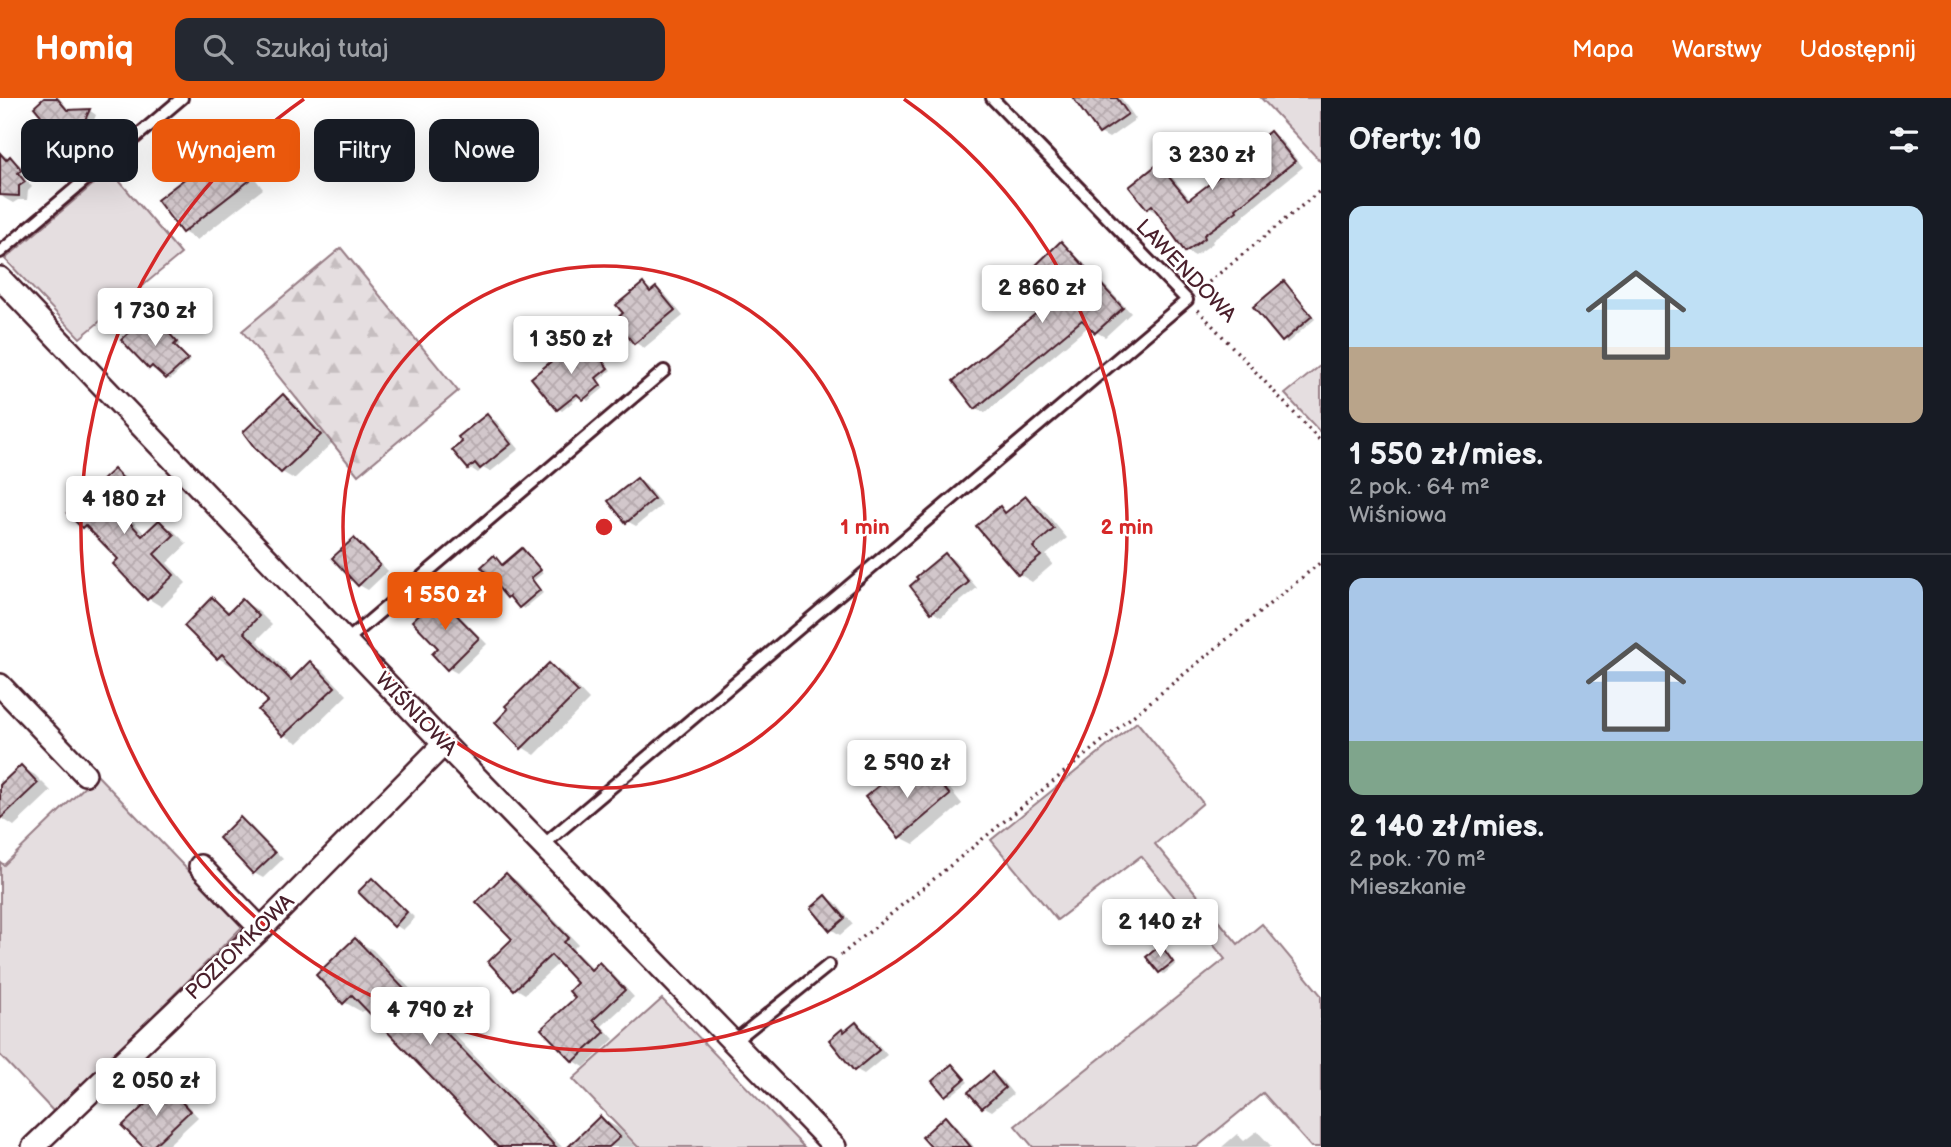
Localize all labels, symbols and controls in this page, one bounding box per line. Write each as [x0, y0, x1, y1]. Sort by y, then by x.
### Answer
search box [175, 18, 665, 81]
text: Homiq [35, 29, 133, 69]
icon: search [199, 30, 237, 68]
text: Szukaj tutaj [255, 34, 389, 65]
text: Mapa [1572, 35, 1634, 64]
text: Warstwy [1672, 35, 1762, 64]
text: Udostępnij [1800, 35, 1916, 64]
chip: Kupno [21, 119, 138, 182]
chip: Wynajem [152, 119, 300, 182]
chip: Filtry [314, 119, 415, 182]
chip: Nowe [429, 119, 539, 182]
icon: filters [1885, 121, 1923, 159]
text: Oferty: 10 [1349, 122, 1481, 158]
pin: 3 230 zł [1140, 132, 1284, 192]
text: 3 230 zł [1169, 141, 1255, 169]
street label: LAWENDOWA [1131, 214, 1241, 328]
icon: home [1573, 252, 1699, 378]
pin: 2 860 zł [970, 266, 1114, 325]
text: 2 860 zł [998, 274, 1086, 302]
pin: 1 730 zł [83, 288, 227, 348]
text: 1 730 zł [114, 297, 196, 325]
pin: 1 350 zł [499, 316, 643, 376]
text: 1 350 zł [529, 325, 613, 353]
text: 1 550 zł/mies. [1349, 437, 1543, 473]
text: 2 pok. · 64 m² [1349, 473, 1490, 501]
pin: 4 180 zł [52, 476, 196, 536]
text: 4 180 zł [82, 485, 166, 513]
text: Wiśniowa [1349, 501, 1447, 529]
centre of rings [592, 515, 616, 539]
text: 1 min [840, 515, 890, 540]
text: 2 min [1100, 515, 1154, 540]
pin: 1 550 zł [373, 573, 517, 632]
text: 1 550 zł [403, 581, 487, 609]
icon: home [1573, 624, 1699, 750]
street label: WIŚNIOWA [370, 667, 462, 761]
pin: 2 590 zł [835, 740, 979, 800]
text: 2 590 zł [863, 749, 951, 777]
text: 2 140 zł/mies. [1349, 809, 1544, 845]
text: 2 pok. · 70 m² [1349, 845, 1486, 873]
text: Mieszkanie [1349, 873, 1466, 901]
street label: POZIOMKOWA [181, 889, 300, 1005]
pin: 2 140 zł [1088, 900, 1232, 959]
text: 2 140 zł [1118, 908, 1202, 936]
pin: 4 790 zł [358, 988, 502, 1047]
text: 4 790 zł [387, 996, 473, 1024]
pin: 2 050 zł [84, 1058, 228, 1118]
text: 2 050 zł [112, 1067, 200, 1095]

